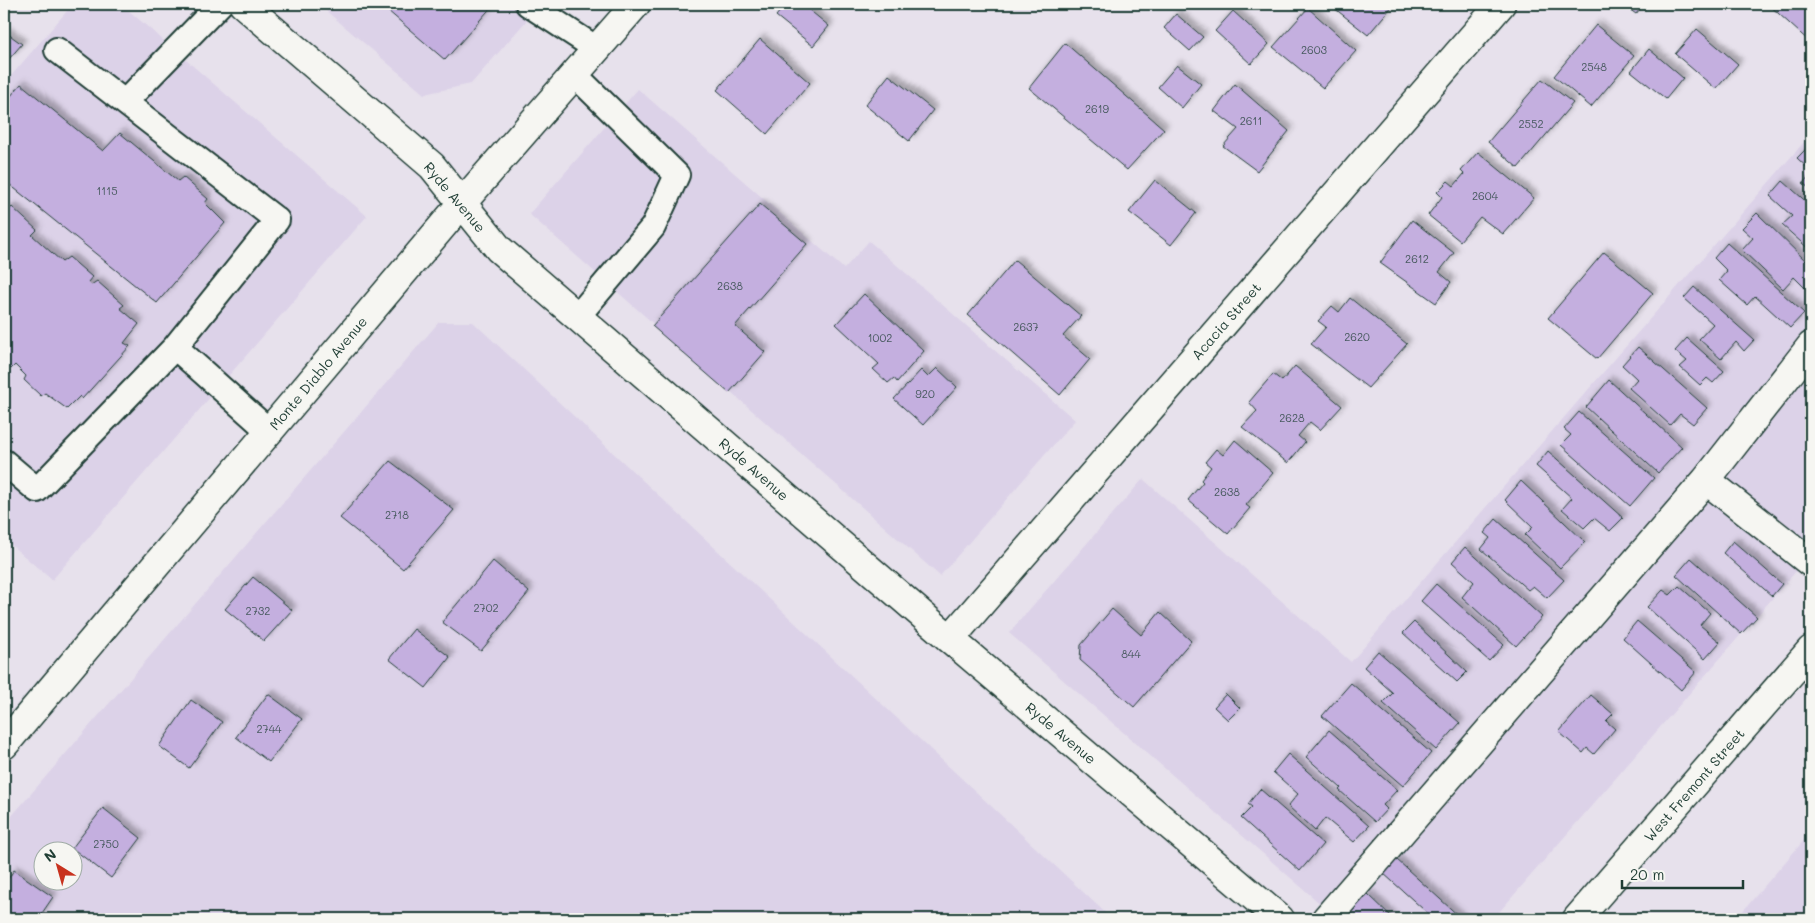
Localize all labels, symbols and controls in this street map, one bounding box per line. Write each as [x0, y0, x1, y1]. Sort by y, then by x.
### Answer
house number: 2603 [1301, 42, 1328, 57]
house number: 2548 [1581, 59, 1607, 74]
house number: 2619 [1085, 101, 1110, 116]
house number: 2611 [1240, 113, 1262, 128]
house number: 2552 [1518, 116, 1544, 131]
street label: Ryde Avenue [420, 158, 490, 236]
house number: 1115 [96, 183, 118, 198]
house number: 2604 [1472, 188, 1499, 203]
house number: 2612 [1405, 251, 1429, 266]
house number: 2638 [717, 278, 743, 293]
street label: Acacia Street [1187, 278, 1265, 364]
street label: Monte Diablo Avenue [265, 312, 371, 434]
house number: 2637 [1013, 319, 1039, 334]
house number: 2620 [1344, 329, 1370, 344]
house number: 1002 [868, 330, 892, 345]
house number: 920 [915, 386, 935, 401]
house number: 2628 [1279, 410, 1305, 425]
street label: Ryde Avenue [715, 433, 793, 505]
house number: 2638 [1214, 484, 1240, 499]
house number: 2718 [385, 507, 409, 522]
house number: 2702 [473, 600, 499, 615]
house number: 2732 [246, 603, 270, 618]
house number: 844 [1121, 646, 1141, 661]
street label: Ryde Avenue [1022, 698, 1100, 768]
house number: 2744 [256, 721, 282, 736]
street label: West Fremont Street [1639, 724, 1749, 846]
house number: 2750 [93, 836, 119, 851]
north arrow [32, 840, 82, 890]
text: N [40, 844, 60, 866]
scale bar [1622, 858, 1744, 890]
text: 20 m [1630, 864, 1664, 884]

